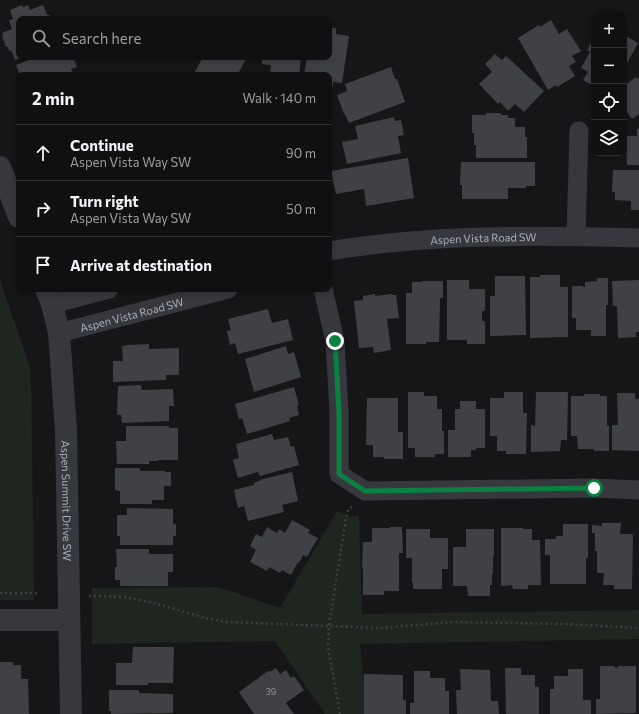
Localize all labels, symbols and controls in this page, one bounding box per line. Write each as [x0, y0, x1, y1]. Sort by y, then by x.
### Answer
map controls [591, 12, 627, 156]
button: + [591, 12, 627, 48]
search box [16, 16, 332, 60]
icon: search [30, 27, 52, 49]
text: Search here [62, 29, 141, 47]
button: − [591, 48, 627, 84]
button: locate [591, 84, 627, 120]
text: 2 min [32, 88, 74, 109]
text: Walk · 140 m [243, 90, 316, 106]
button: layers [591, 120, 627, 156]
text: Continue [70, 136, 134, 154]
icon: ahead [32, 142, 54, 164]
text: 90 m [286, 145, 316, 161]
text: Aspen Vista Way SW [70, 154, 191, 170]
text: Turn right [70, 192, 139, 210]
icon: right [32, 198, 54, 220]
text: 50 m [286, 201, 316, 217]
text: Aspen Vista Way SW [70, 210, 191, 226]
street label: Aspen Vista Road SW [430, 230, 536, 246]
icon: arrive [32, 254, 54, 276]
text: Arrive at destination [70, 256, 212, 274]
street label: Aspen Vista Road SW [78, 294, 185, 334]
route end [326, 332, 344, 350]
street label: Aspen Summit Drive SW [60, 440, 75, 561]
route start [585, 479, 603, 497]
house number: 39 [266, 686, 276, 697]

